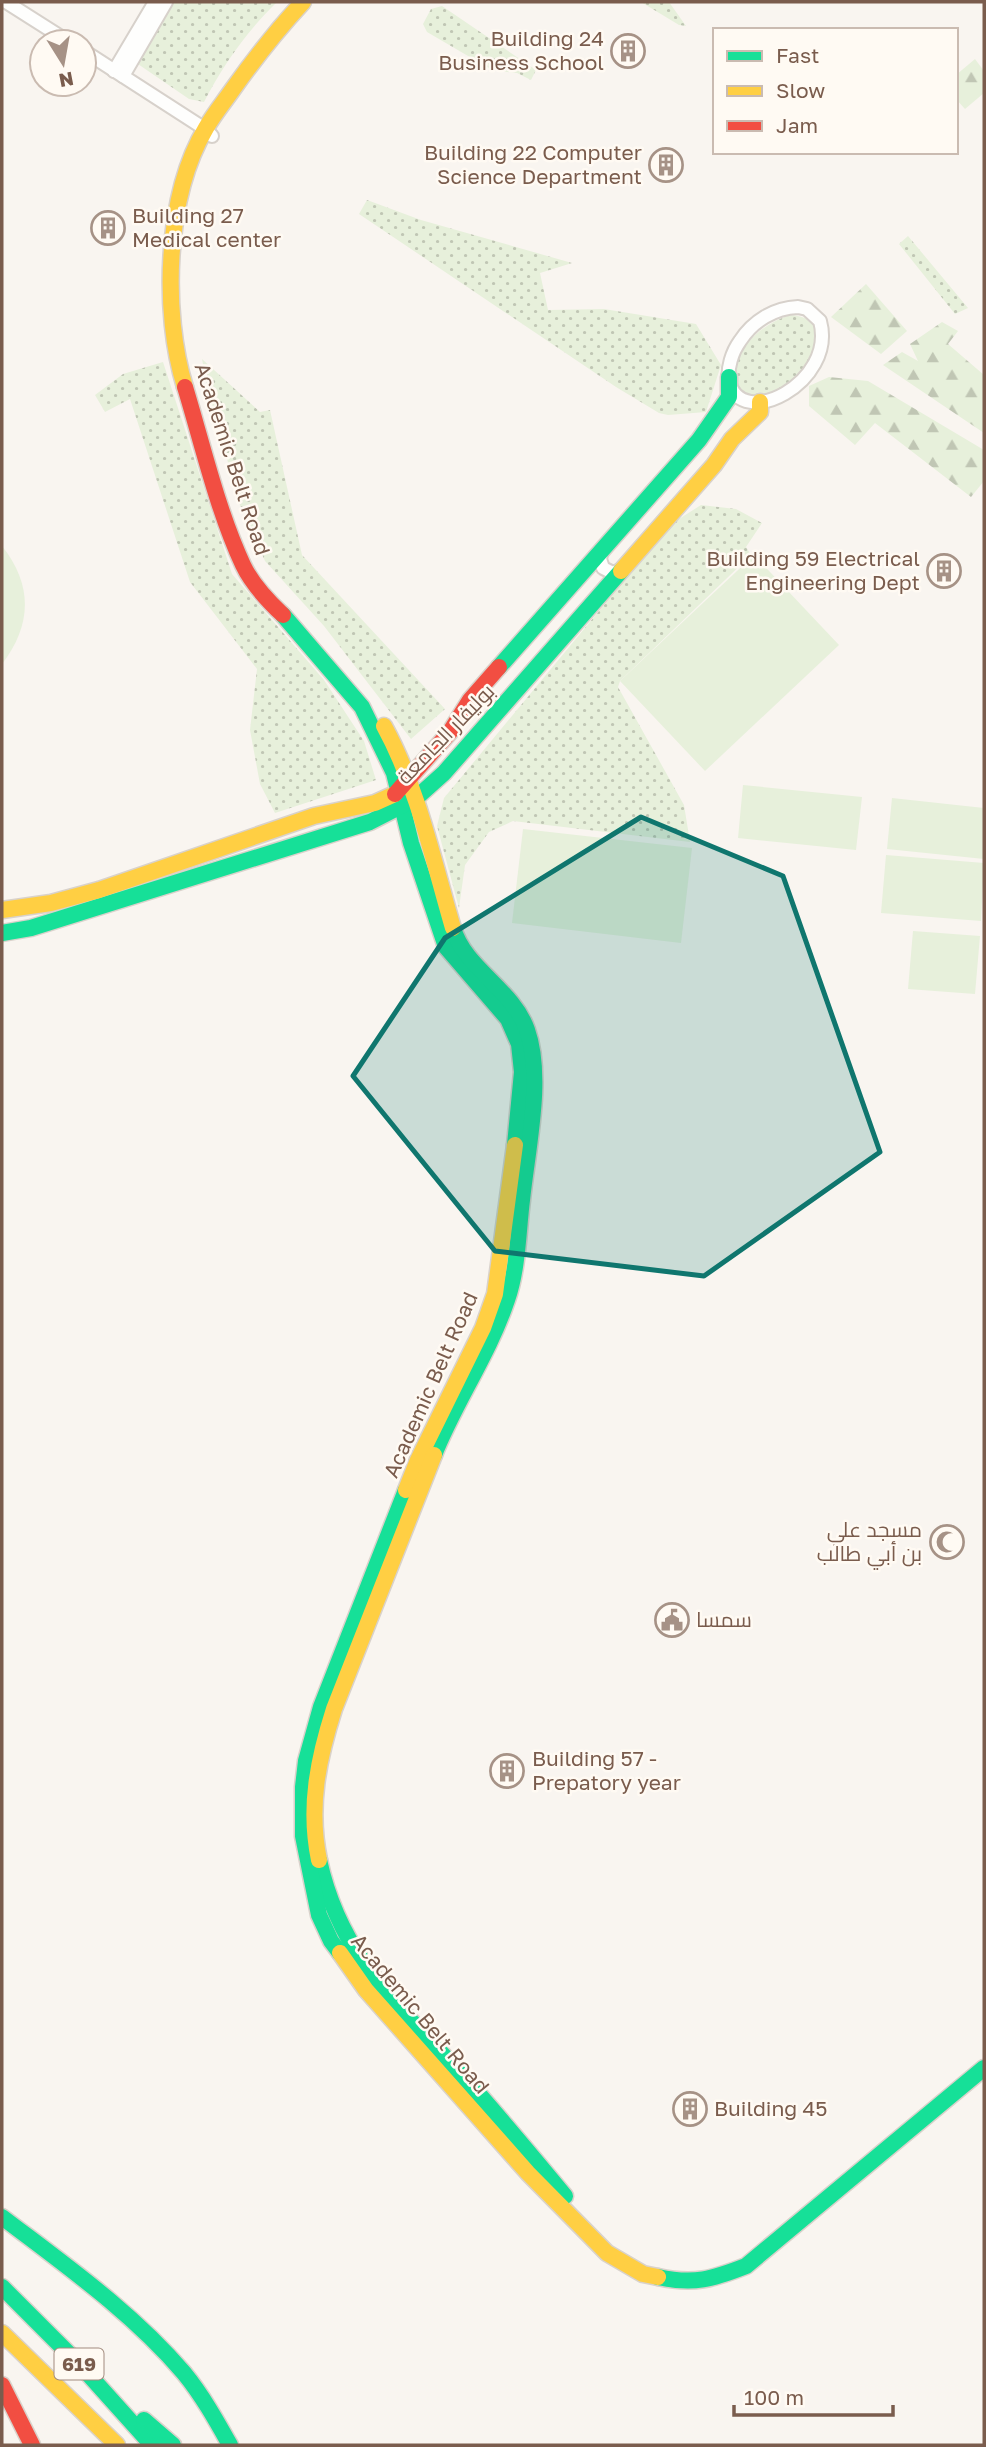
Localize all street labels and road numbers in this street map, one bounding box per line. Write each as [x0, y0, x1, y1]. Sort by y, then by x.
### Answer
street label: Academic Belt Road [190, 359, 276, 558]
street label: بوليفار الجامعة [391, 678, 500, 789]
street label: Academic Belt Road [377, 1288, 483, 1482]
street label: Academic Belt Road [346, 1928, 495, 2099]
road number: 619 [55, 2348, 104, 2380]

